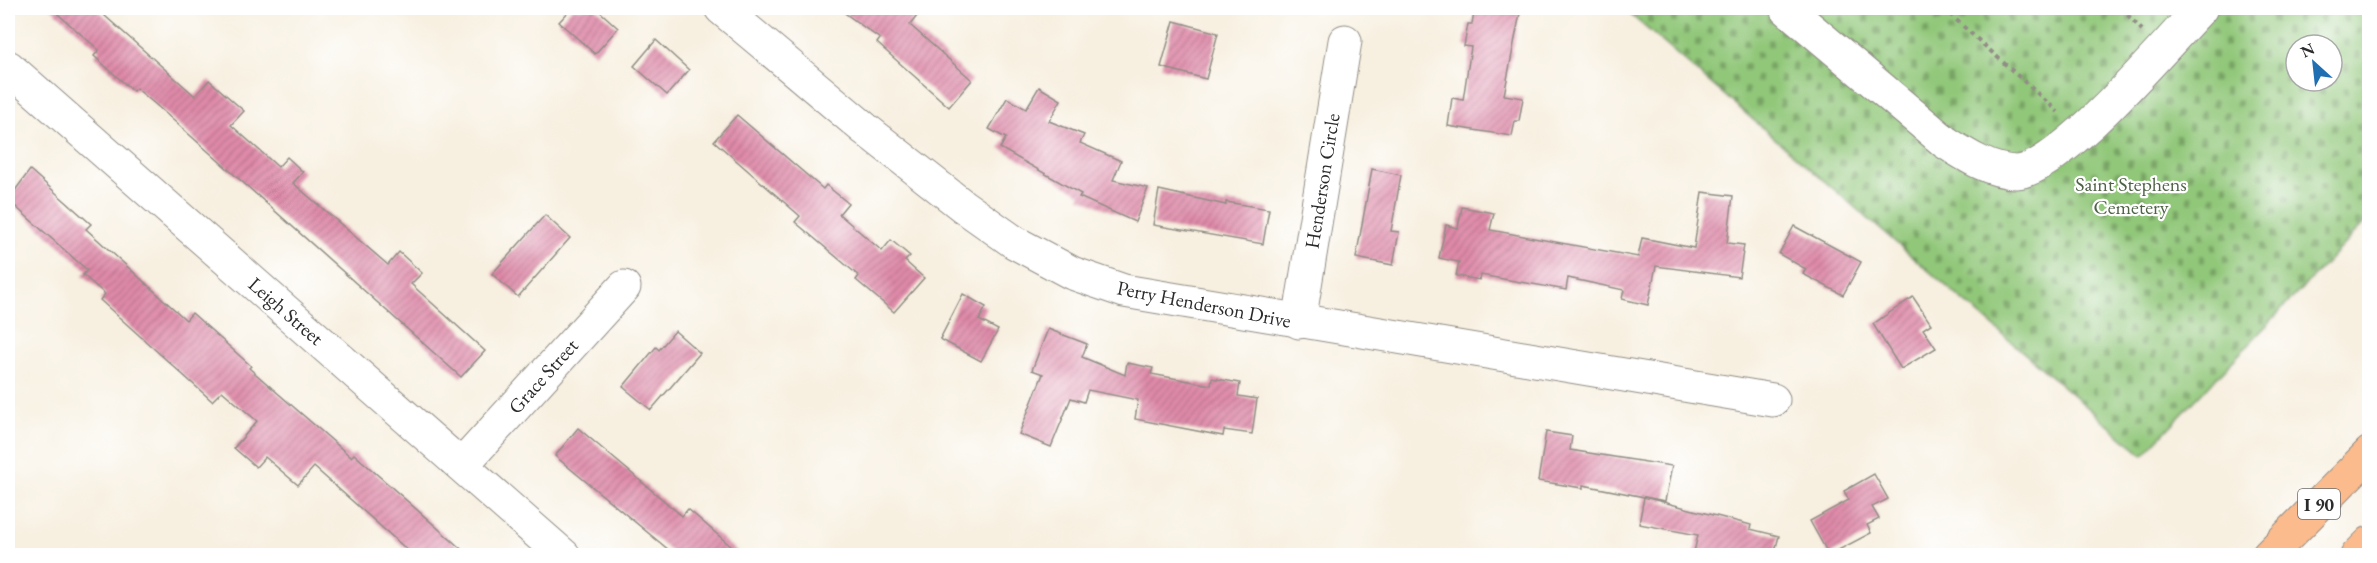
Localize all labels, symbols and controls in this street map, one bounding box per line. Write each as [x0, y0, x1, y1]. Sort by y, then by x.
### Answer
north arrow [2284, 33, 2344, 93]
text: N [2297, 38, 2318, 62]
street label: Henderson Circle [1298, 111, 1346, 250]
park label: Saint Stephens Cemetery [2075, 171, 2187, 220]
street label: Leigh Street [243, 271, 330, 351]
street label: Perry Henderson Drive [1115, 274, 1293, 334]
street label: Grace Street [502, 332, 584, 419]
road number: I 90 [2298, 489, 2340, 519]

